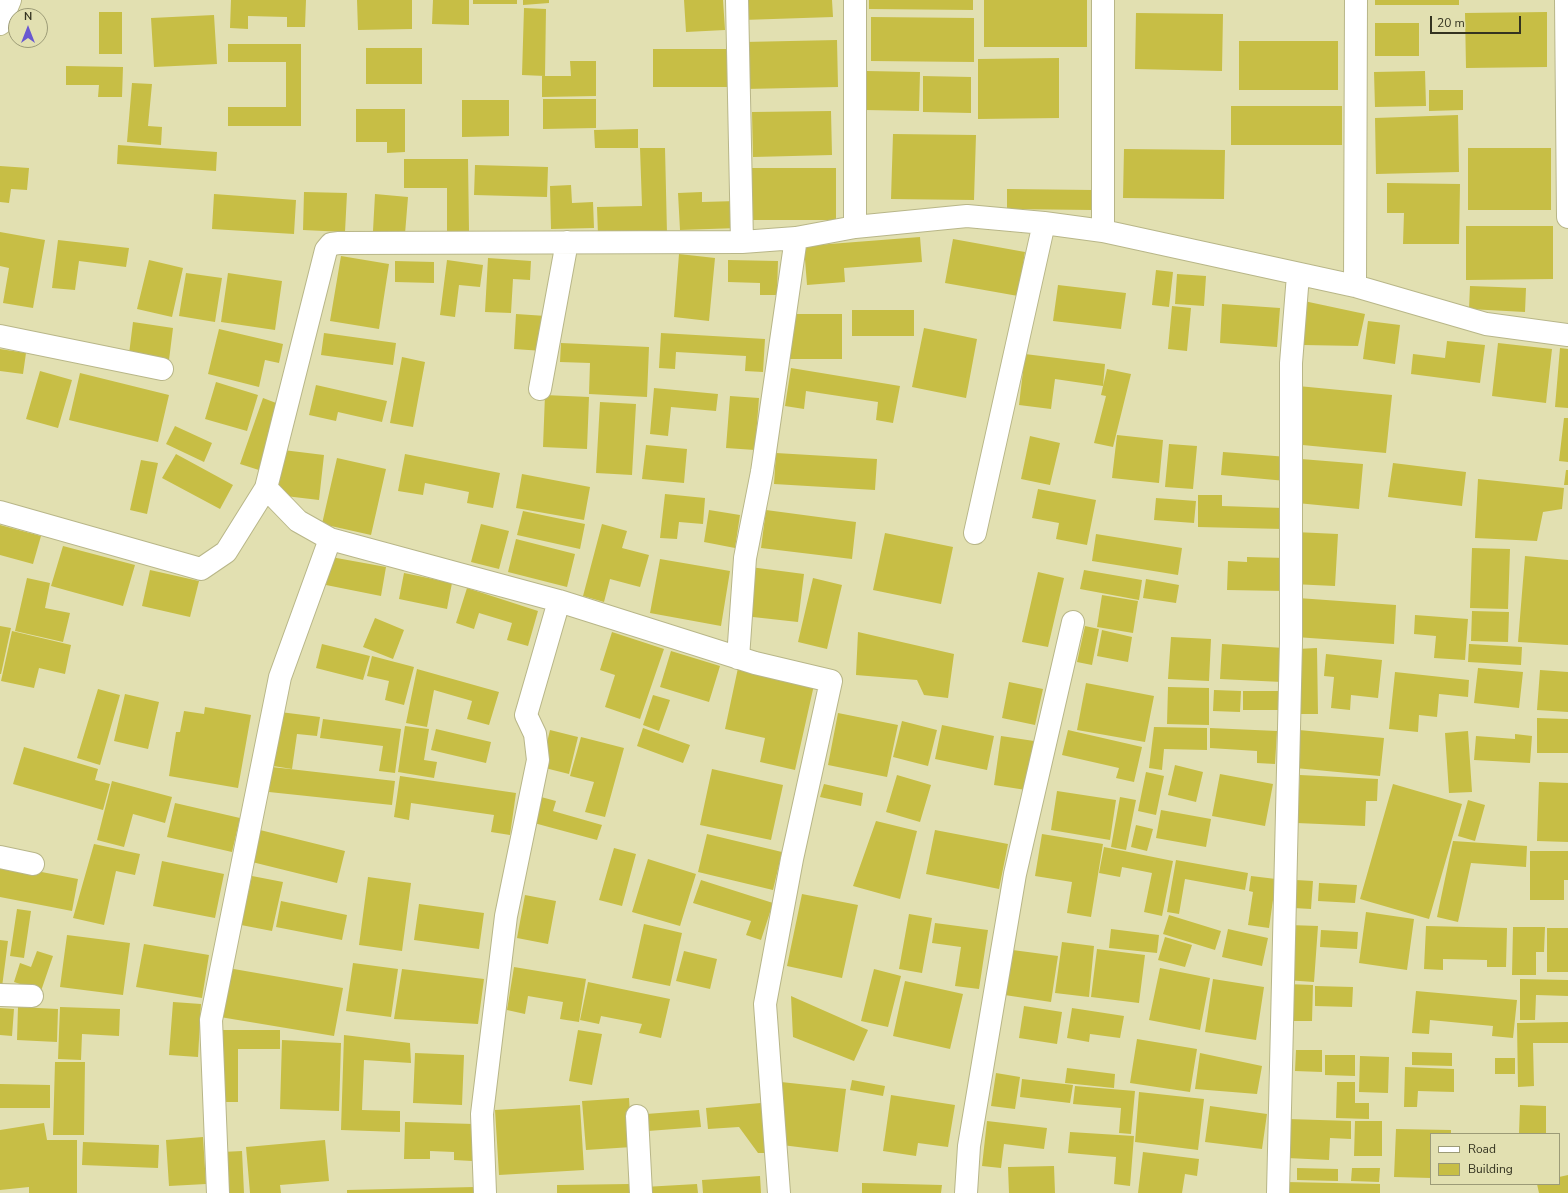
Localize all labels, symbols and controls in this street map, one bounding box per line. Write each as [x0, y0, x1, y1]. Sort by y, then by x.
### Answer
north arrow [8, 8, 48, 48]
scale bar [1432, 8, 1523, 34]
text: N [24, 9, 32, 24]
text: 20 m [1437, 15, 1465, 31]
legend [1430, 1133, 1560, 1185]
text: Road [1468, 1141, 1496, 1157]
text: Building [1468, 1161, 1513, 1177]

